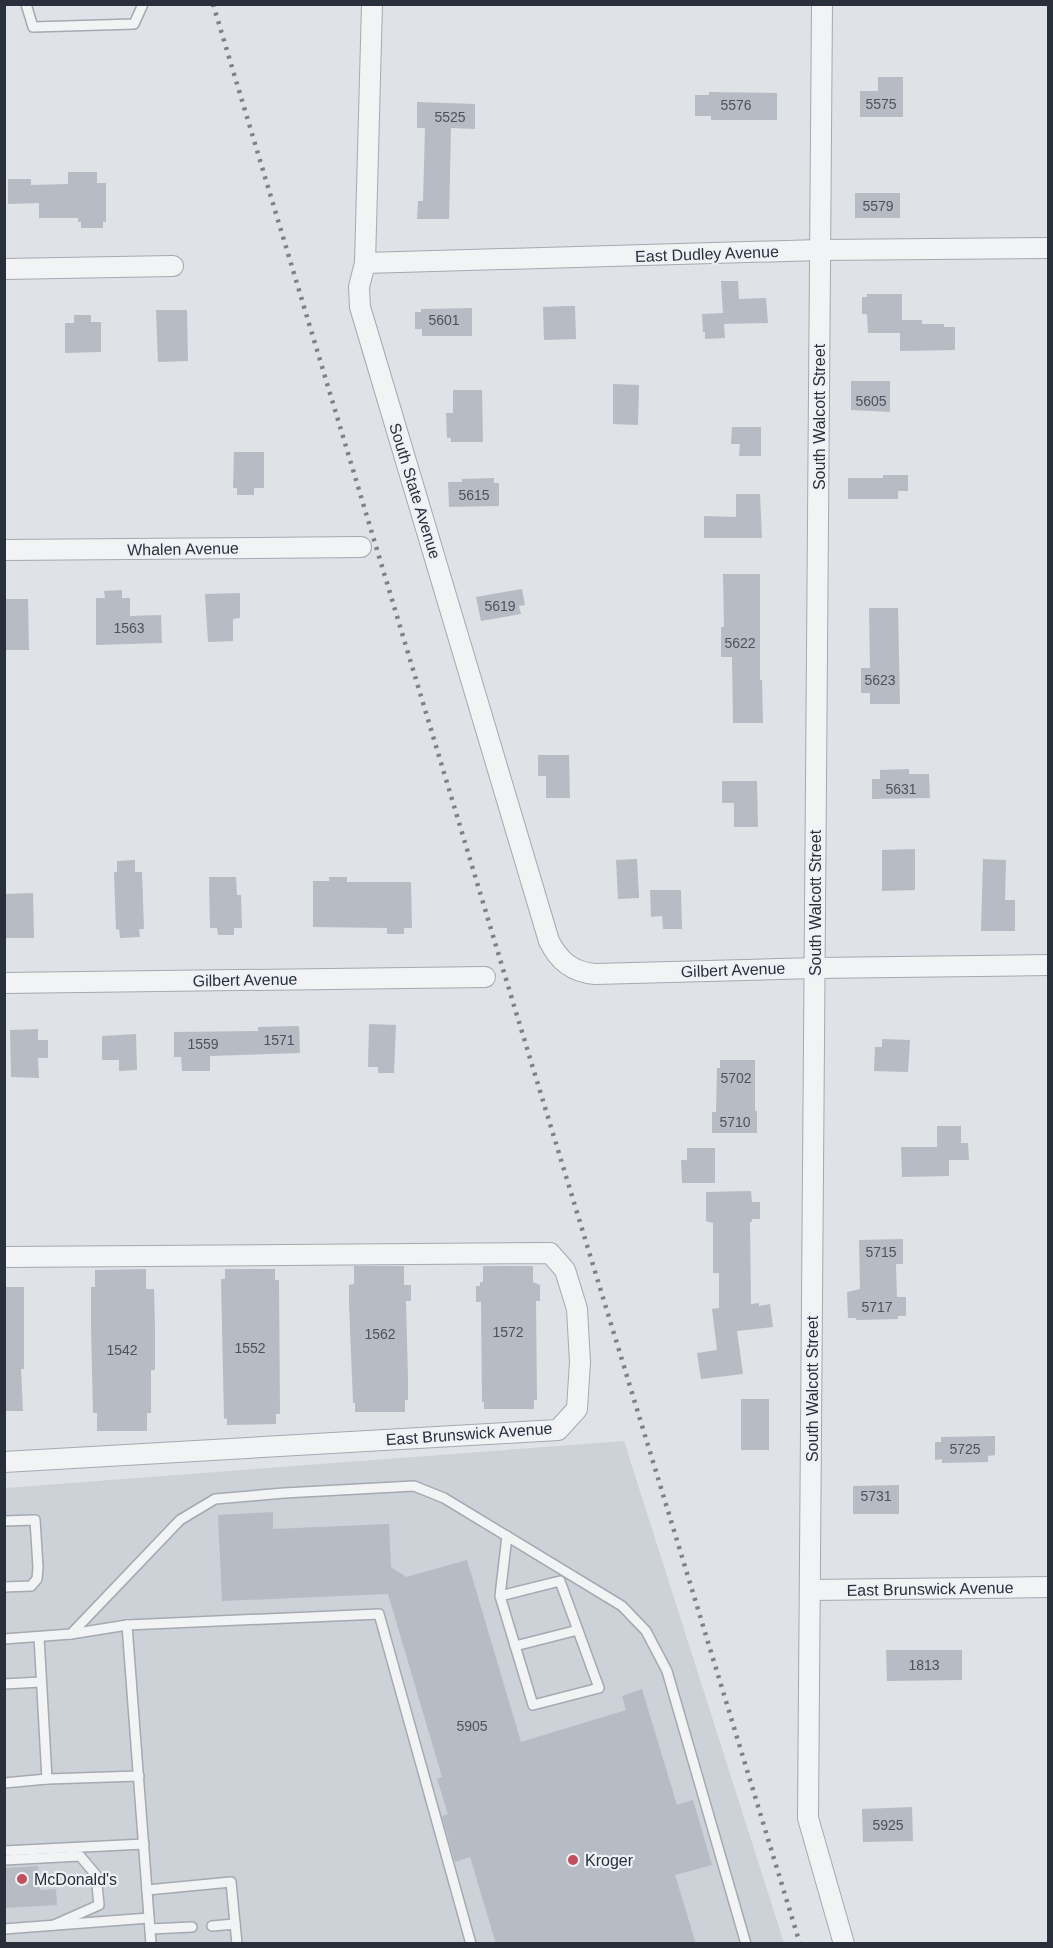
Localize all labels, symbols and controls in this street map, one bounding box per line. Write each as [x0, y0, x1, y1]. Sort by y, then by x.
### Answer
house number: 5575 [865, 96, 897, 112]
house number: 5576 [720, 97, 752, 113]
house number: 5525 [434, 109, 466, 125]
house number: 5579 [862, 198, 894, 214]
street label: East Dudley Avenue [635, 243, 779, 265]
house number: 5601 [428, 312, 460, 328]
street label: South Walcott Street [811, 343, 828, 490]
house number: 5605 [855, 393, 887, 409]
street label: South State Avenue [386, 421, 444, 561]
house number: 5615 [458, 487, 490, 503]
street label: Whalen Avenue [127, 540, 239, 558]
house number: 5619 [484, 598, 516, 614]
house number: 1563 [113, 620, 145, 636]
house number: 5622 [724, 635, 756, 651]
house number: 5623 [864, 672, 896, 688]
house number: 5631 [885, 781, 917, 797]
street label: South Walcott Street [807, 829, 824, 976]
street label: Gilbert Avenue [680, 960, 786, 980]
street label: Gilbert Avenue [193, 971, 298, 989]
house number: 1571 [263, 1032, 295, 1048]
house number: 1559 [187, 1036, 219, 1052]
house number: 5702 [720, 1070, 752, 1086]
house number: 5710 [719, 1114, 751, 1130]
house number: 5715 [865, 1244, 897, 1260]
house number: 5717 [861, 1299, 893, 1315]
street label: South Walcott Street [804, 1315, 821, 1462]
house number: 1572 [492, 1324, 524, 1340]
house number: 1562 [364, 1326, 396, 1342]
house number: 1552 [234, 1340, 266, 1356]
house number: 1542 [106, 1342, 138, 1358]
street label: East Brunswick Avenue [385, 1420, 553, 1448]
house number: 5725 [949, 1441, 981, 1457]
house number: 5731 [860, 1488, 892, 1504]
street label: East Brunswick Avenue [846, 1579, 1014, 1599]
house number: 1813 [908, 1657, 940, 1673]
house number: 5905 [456, 1718, 488, 1734]
house number: 5925 [872, 1817, 904, 1833]
place label: Kroger [585, 1852, 634, 1869]
marker: Kroger [566, 1853, 580, 1867]
place label: McDonald's [34, 1871, 117, 1888]
marker: McDonald's [15, 1872, 29, 1886]

